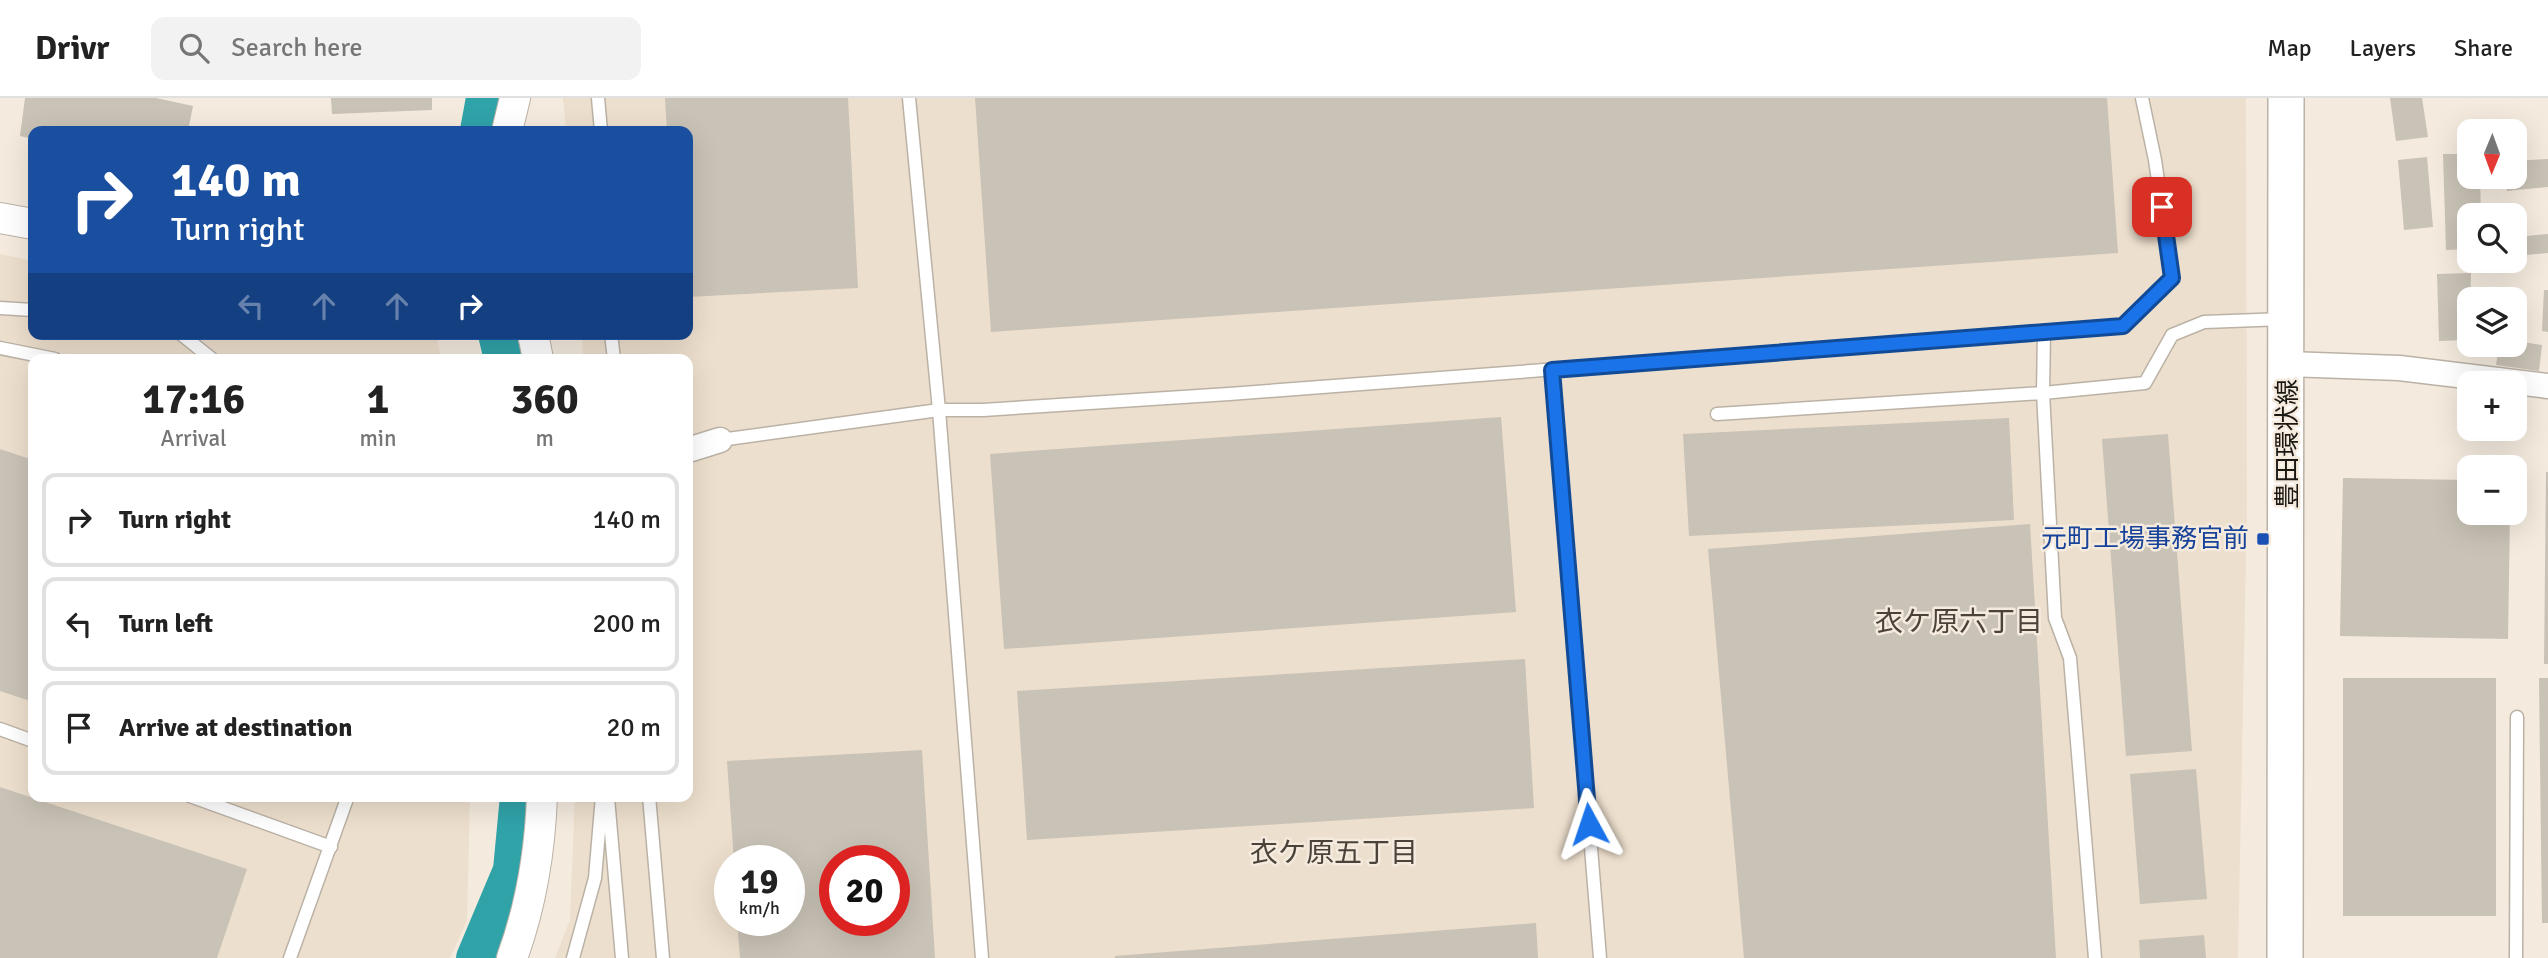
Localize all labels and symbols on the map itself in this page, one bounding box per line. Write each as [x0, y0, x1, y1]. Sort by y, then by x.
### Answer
north arrow [2457, 119, 2527, 189]
pin [2132, 177, 2192, 237]
street label: 豊田環状線 [2272, 379, 2304, 509]
place label: 元町工場事務官前 [2041, 523, 2249, 555]
marker: 元町工場事務官前 [2255, 531, 2271, 547]
district label: 衣ケ原六丁目 [1875, 605, 2043, 639]
position arrow [1552, 787, 1626, 861]
district label: 衣ケ原五丁目 [1250, 836, 1418, 870]
speed limit sign: 20 [819, 845, 910, 936]

